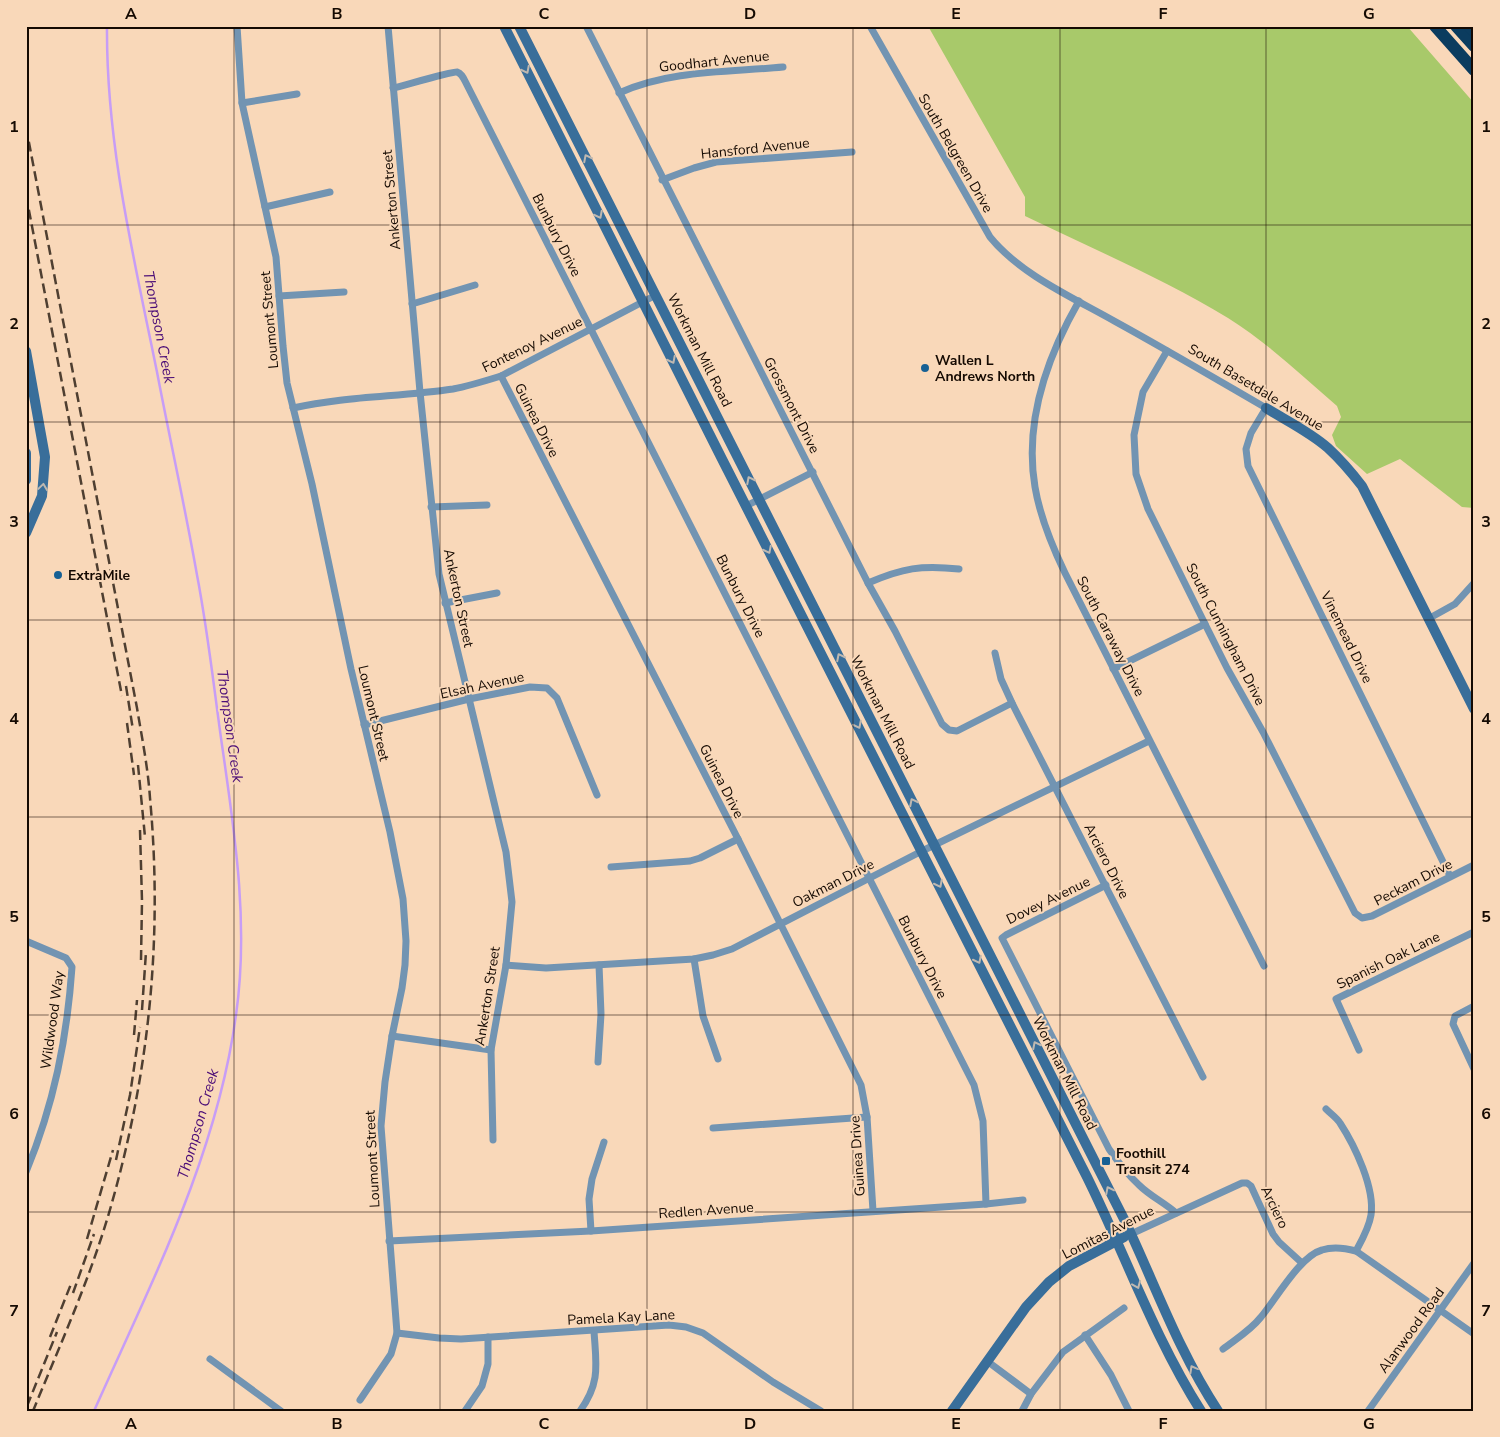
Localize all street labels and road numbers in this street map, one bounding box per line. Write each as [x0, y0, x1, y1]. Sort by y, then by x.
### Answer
street label: Goodhart Avenue [658, 46, 770, 77]
street label: South Belgreen Drive [914, 90, 997, 216]
street label: Hansford Avenue [700, 133, 810, 164]
street label: Ankerton Street [378, 149, 405, 251]
street label: Bunbury Drive [527, 190, 586, 280]
street label: Loumont Street [256, 270, 283, 369]
street label: Workman Mill Road [663, 290, 736, 410]
street label: Fontenoy Avenue [479, 312, 586, 377]
street label: South Basetdale Avenue [1184, 339, 1327, 435]
street label: Grossmont Drive [759, 354, 824, 457]
street label: Guinea Drive [510, 380, 563, 461]
street label: Ankerton Street [439, 547, 478, 649]
street label: Bunbury Drive [711, 551, 770, 641]
street label: South Cunningham Drive [1181, 560, 1270, 709]
street label: South Caraway Drive [1072, 573, 1149, 700]
street label: Vinemead Drive [1316, 587, 1377, 686]
street label: Workman Mill Road [846, 652, 919, 772]
street label: Loumont Street [353, 663, 394, 763]
street label: Elsah Avenue [438, 667, 526, 704]
street label: Guinea Drive [695, 741, 748, 822]
street label: Arciero Drive [1080, 820, 1134, 902]
street label: Oakman Drive [789, 855, 877, 912]
street label: Peckam Drive [1371, 855, 1456, 910]
street label: Dovey Avenue [1003, 872, 1093, 929]
street label: Bunbury Drive [893, 912, 952, 1002]
street label: Spanish Oak Lane [1333, 927, 1443, 994]
street label: Ankerton Street [470, 945, 505, 1047]
street label: Wildwood Way [36, 969, 69, 1070]
street label: Workman Mill Road [1028, 1013, 1101, 1133]
street label: Loumont Street [360, 1110, 385, 1208]
street label: Guinea Drive [845, 1115, 870, 1197]
street label: Arciero [1256, 1183, 1293, 1232]
street label: Redlen Avenue [658, 1198, 754, 1223]
street label: Lomitas Avenue [1059, 1201, 1157, 1264]
street label: Alanwood Road [1374, 1284, 1449, 1377]
street label: Pamela Kay Lane [567, 1305, 675, 1330]

